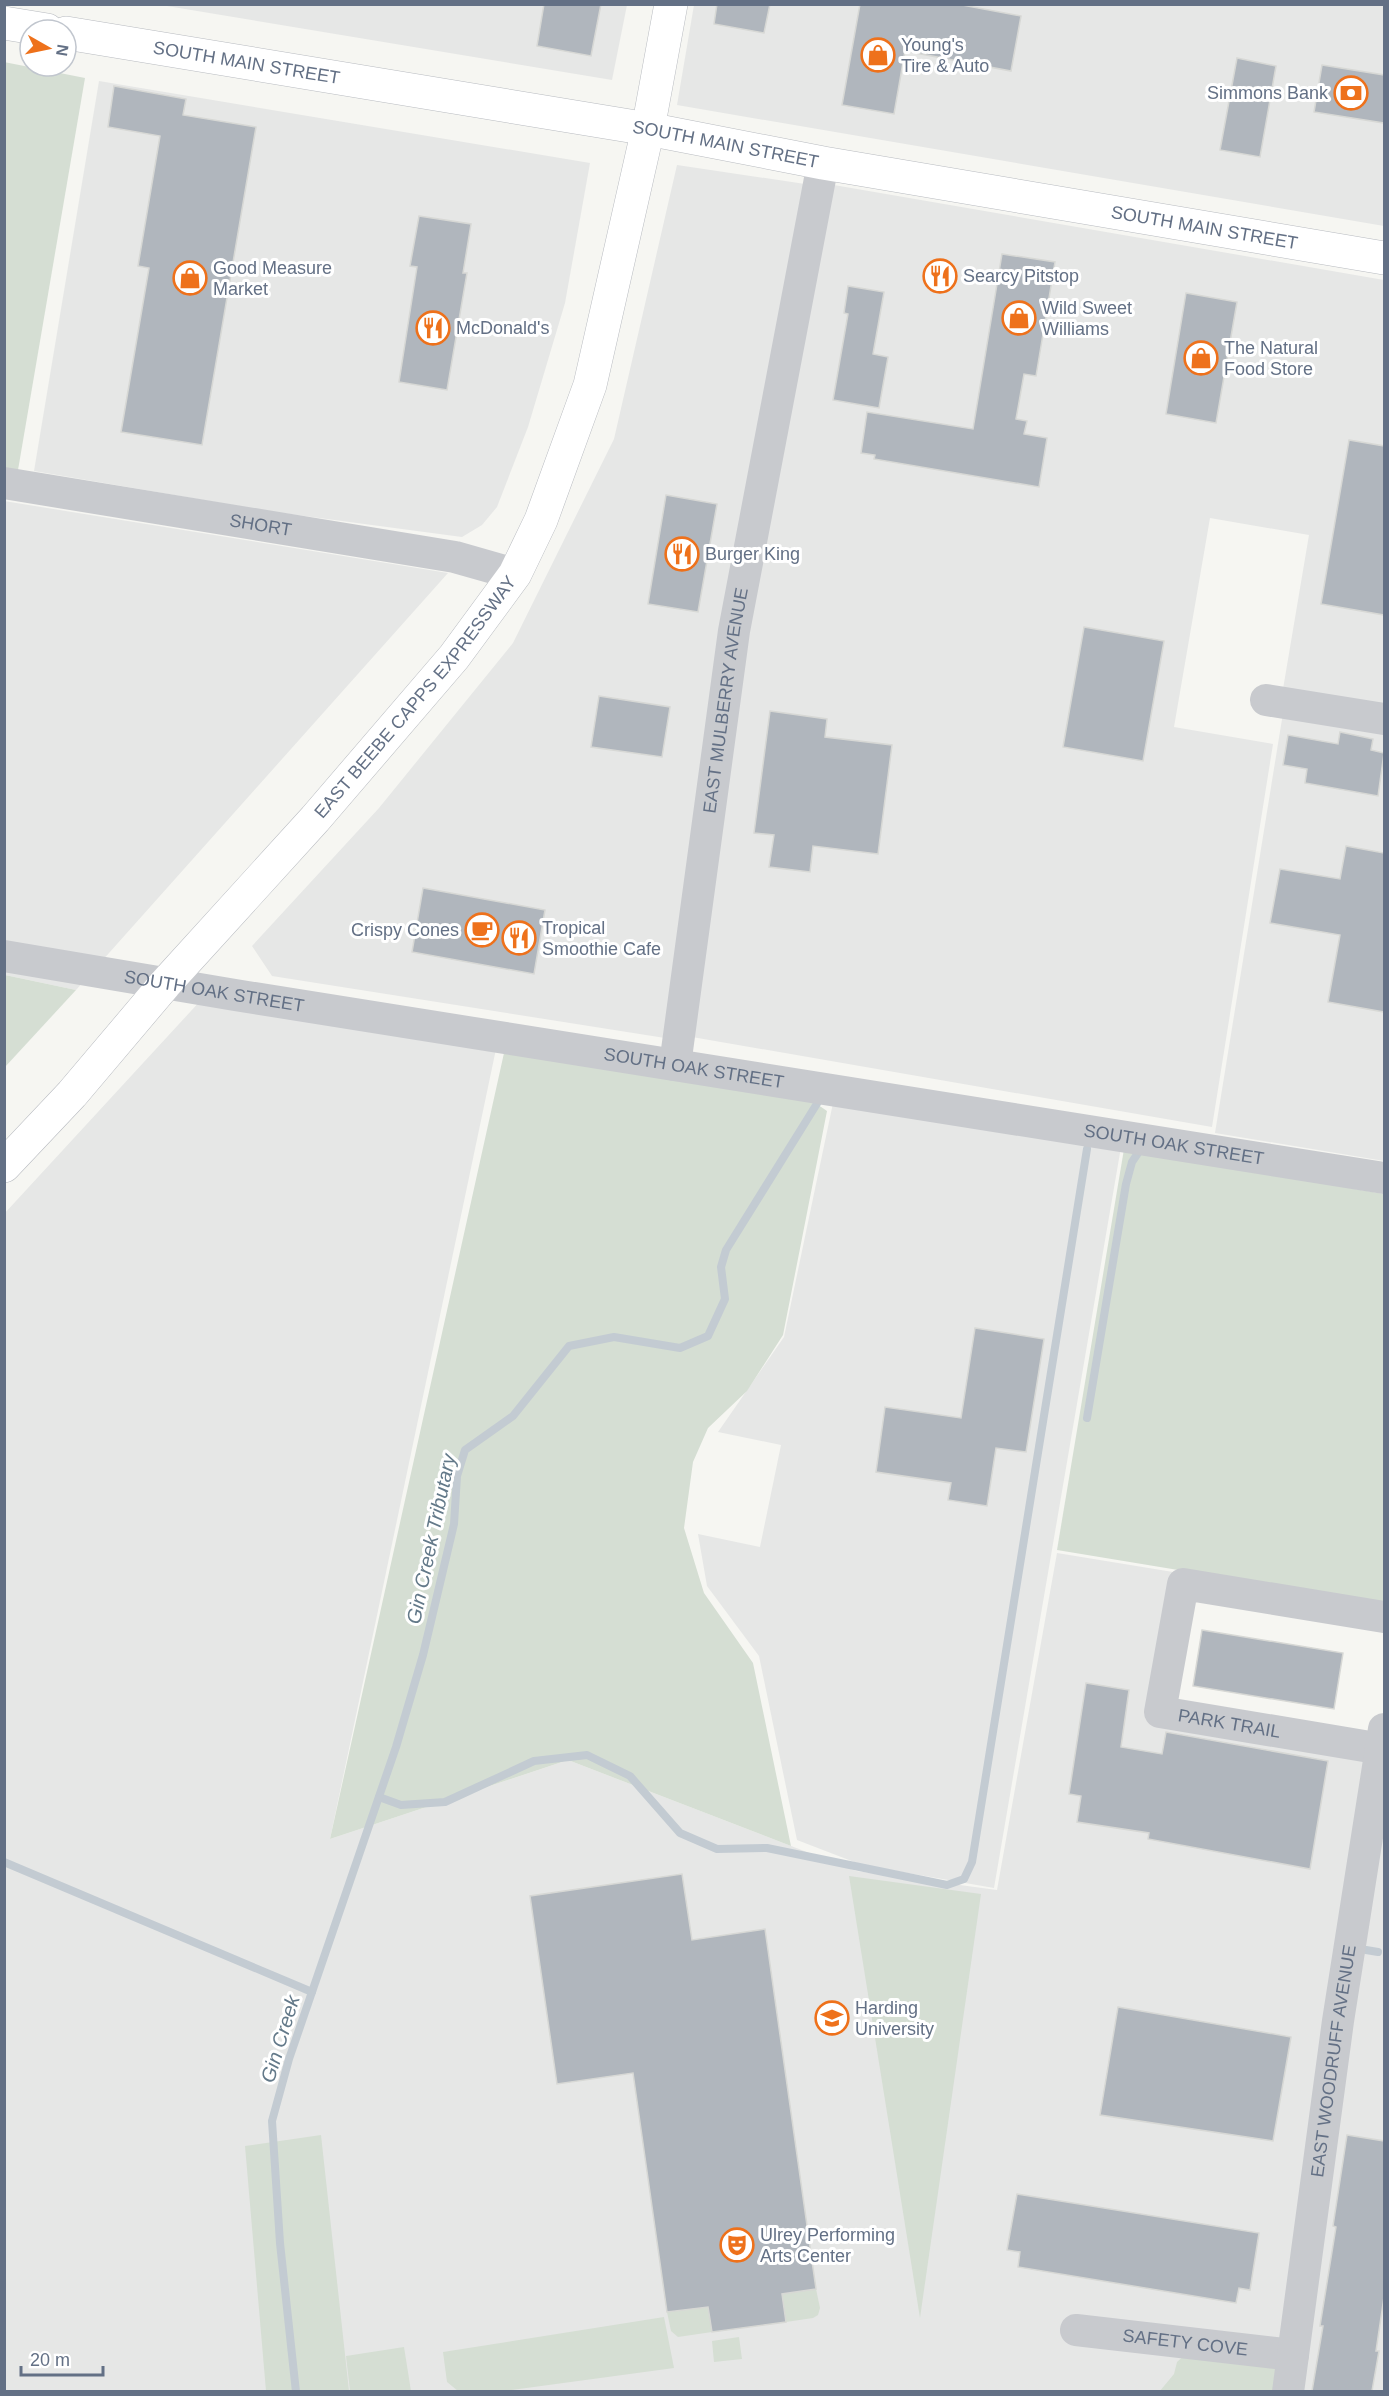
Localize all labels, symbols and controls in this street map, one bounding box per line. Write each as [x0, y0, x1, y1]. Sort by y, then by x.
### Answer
north arrow [18, 18, 78, 78]
place label: Young's Tire & Auto [901, 35, 989, 76]
shop icon: Young's Tire & Auto [860, 37, 896, 73]
street label: SOUTH MAIN STREET [152, 38, 341, 88]
text: N [53, 43, 72, 57]
bank icon: Simmons Bank [1333, 75, 1369, 111]
place label: Simmons Bank [1207, 83, 1329, 103]
street label: SOUTH MAIN STREET [631, 117, 820, 172]
street label: SOUTH MAIN STREET [1110, 202, 1299, 253]
place label: Good Measure Market [213, 258, 332, 299]
restaurant icon: Searcy Pitstop [922, 258, 958, 294]
shop icon: Good Measure Market [172, 260, 208, 296]
place label: Searcy Pitstop [963, 266, 1079, 286]
place label: Wild Sweet Williams [1042, 298, 1132, 339]
shop icon: Wild Sweet Williams [1001, 300, 1037, 336]
restaurant icon: McDonald's [415, 310, 451, 346]
place label: McDonald's [456, 318, 549, 338]
place label: The Natural Food Store [1224, 338, 1318, 379]
shop icon: The Natural Food Store [1183, 340, 1219, 376]
street label: SHORT [228, 510, 293, 540]
restaurant icon: Burger King [664, 536, 700, 572]
place label: Burger King [705, 544, 800, 564]
street label: EAST BEEBE CAPPS EXPRESSWAY [310, 572, 520, 822]
street label: EAST MULBERRY AVENUE [699, 586, 752, 815]
cafe icon: Crispy Cones [464, 912, 500, 948]
place label: Tropical Smoothie Cafe [542, 918, 661, 959]
place label: Crispy Cones [351, 920, 459, 940]
restaurant icon: Tropical Smoothie Cafe [501, 920, 537, 956]
street label: SOUTH OAK STREET [123, 966, 306, 1016]
street label: SOUTH OAK STREET [602, 1044, 785, 1092]
street label: SOUTH OAK STREET [1082, 1120, 1265, 1169]
water label: Gin Creek Tributary [402, 1451, 460, 1626]
street label: PARK TRAIL [1177, 1705, 1282, 1742]
street label: EAST WOODRUFF AVENUE [1307, 1943, 1360, 2179]
water label: Gin Creek [256, 1992, 304, 2085]
place label: Harding University [855, 1998, 934, 2039]
school or university icon: Harding University [814, 2000, 850, 2036]
place label: Ulrey Performing Arts Center [760, 2225, 895, 2266]
theatre icon: Ulrey Performing Arts Center [719, 2227, 755, 2263]
street label: SAFETY COVE [1122, 2325, 1249, 2360]
scale bar [21, 2339, 104, 2377]
text: 20 m [30, 2350, 70, 2370]

